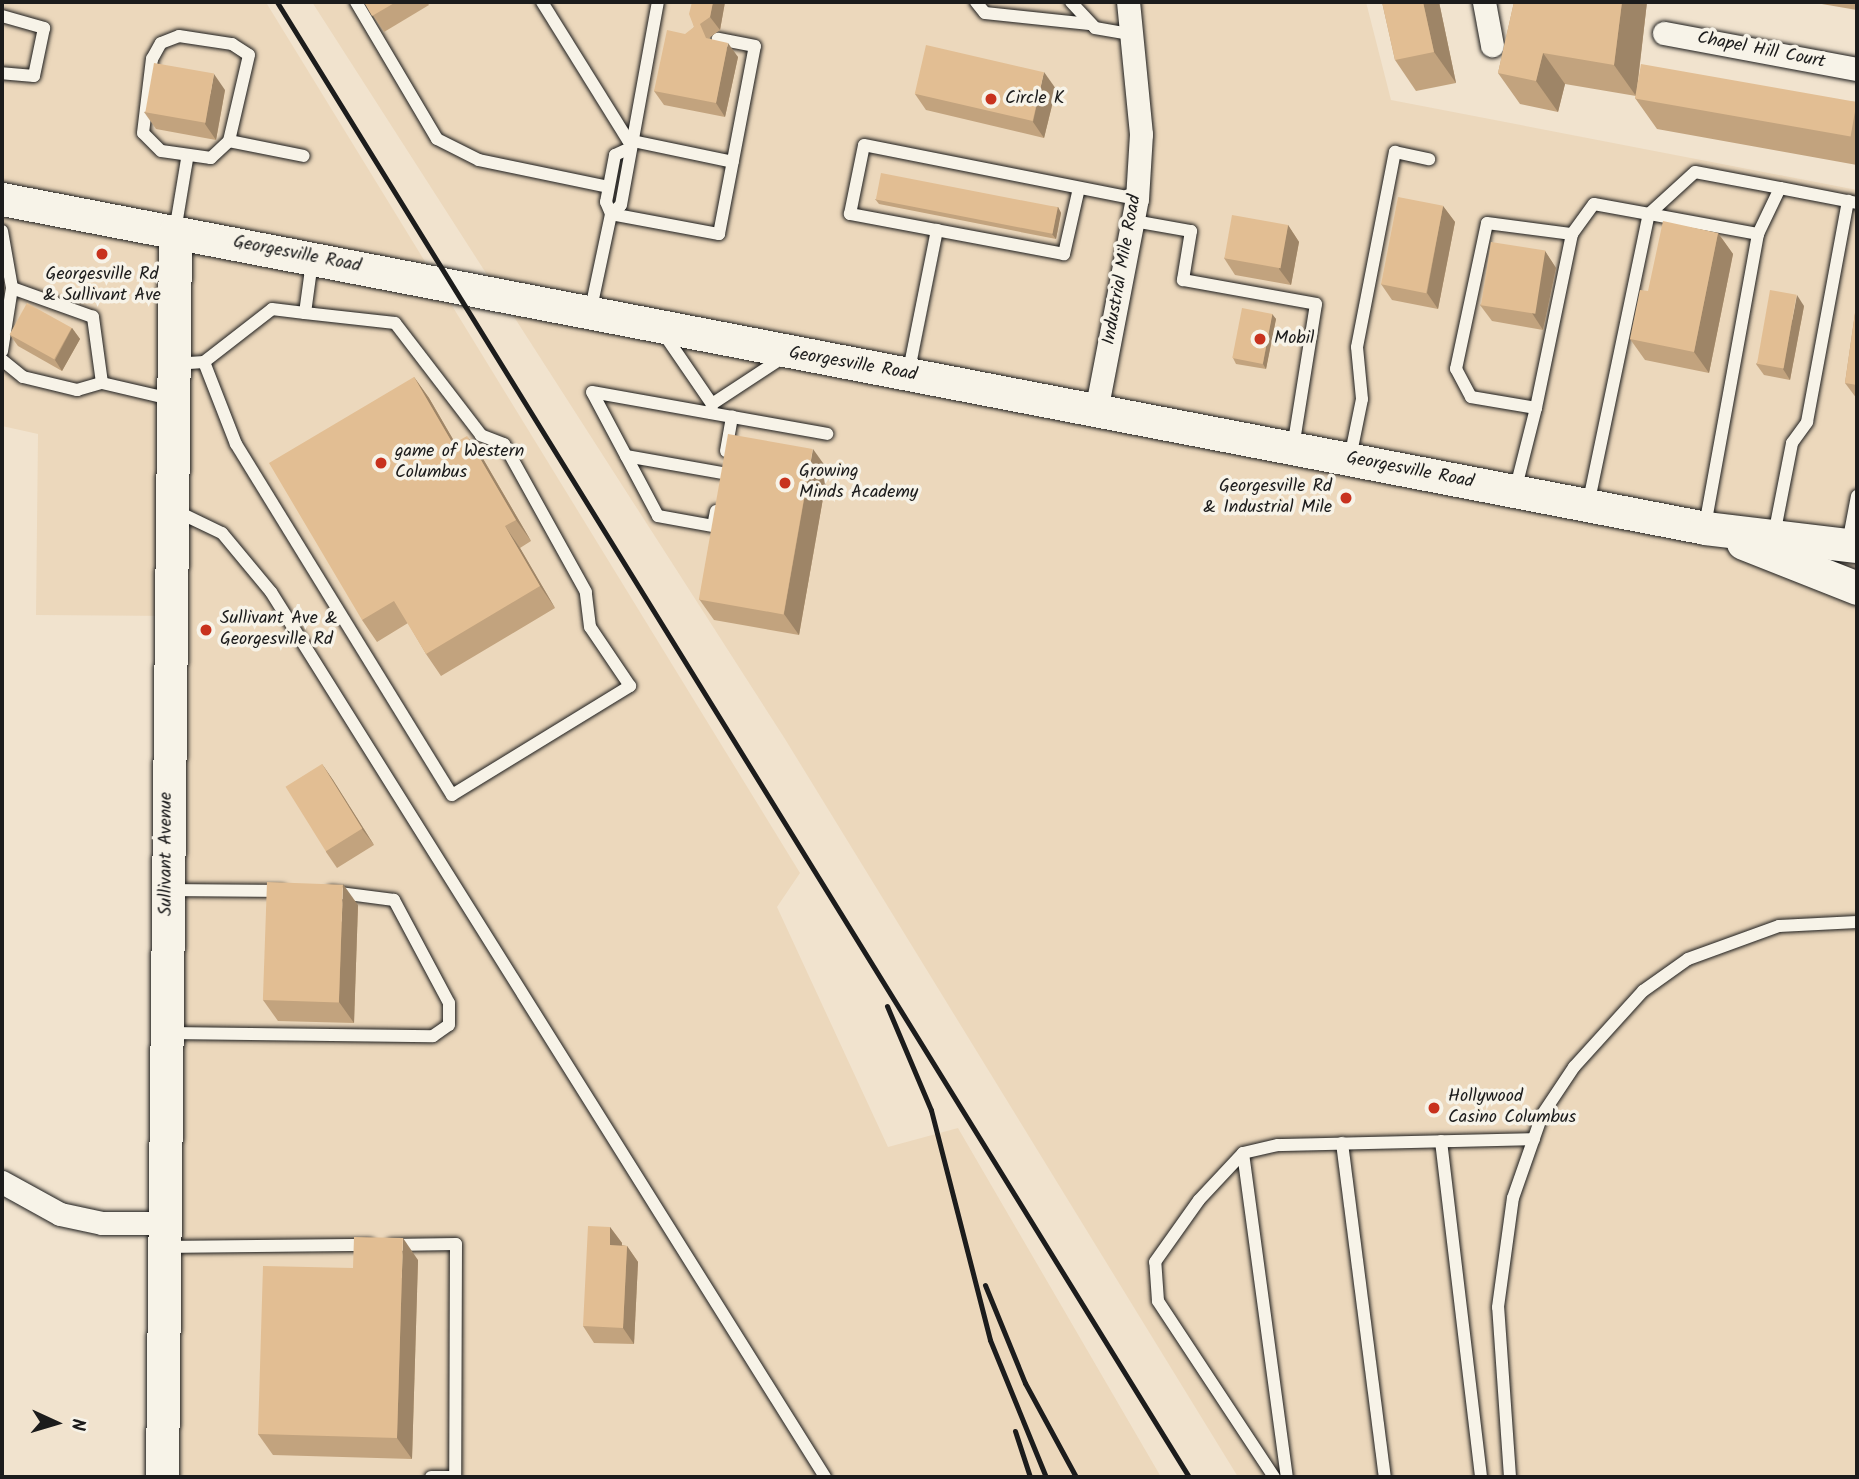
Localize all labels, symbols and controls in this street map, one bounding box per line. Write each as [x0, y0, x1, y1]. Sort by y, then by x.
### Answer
street label: Chapel Hill Court [1695, 28, 1827, 74]
place label: Circle K [1005, 88, 1064, 110]
marker: Circle K [983, 91, 999, 107]
street label: Industrial Mile Road [1099, 193, 1147, 347]
street label: Georgesville Road [231, 232, 363, 278]
marker: Georgesville Rd & Sullivant Ave [94, 246, 110, 262]
place label: Georgesville Rd & Sullivant Ave [43, 265, 161, 308]
place label: Mobil [1274, 328, 1314, 350]
marker: Mobil [1252, 331, 1268, 347]
street label: Georgesville Road [787, 343, 919, 387]
place label: game of Western Columbus [395, 442, 524, 484]
street label: Georgesville Road [1344, 448, 1476, 494]
marker: game of Western Columbus [373, 455, 389, 471]
place label: Growing Minds Academy [799, 462, 918, 504]
marker: Growing Minds Academy [777, 475, 793, 491]
place label: Georgesville Rd & Industrial Mile [1203, 477, 1332, 520]
marker: Georgesville Rd & Industrial Mile [1338, 490, 1354, 506]
place label: Sullivant Ave & Georgesville Rd [220, 609, 338, 652]
marker: Sullivant Ave & Georgesville Rd [198, 622, 214, 638]
street label: Sullivant Avenue [156, 792, 178, 916]
place label: Hollywood Casino Columbus [1448, 1087, 1576, 1130]
marker: Hollywood Casino Columbus [1426, 1100, 1442, 1116]
north arrow [21, 1388, 91, 1458]
text: N [62, 1417, 92, 1431]

